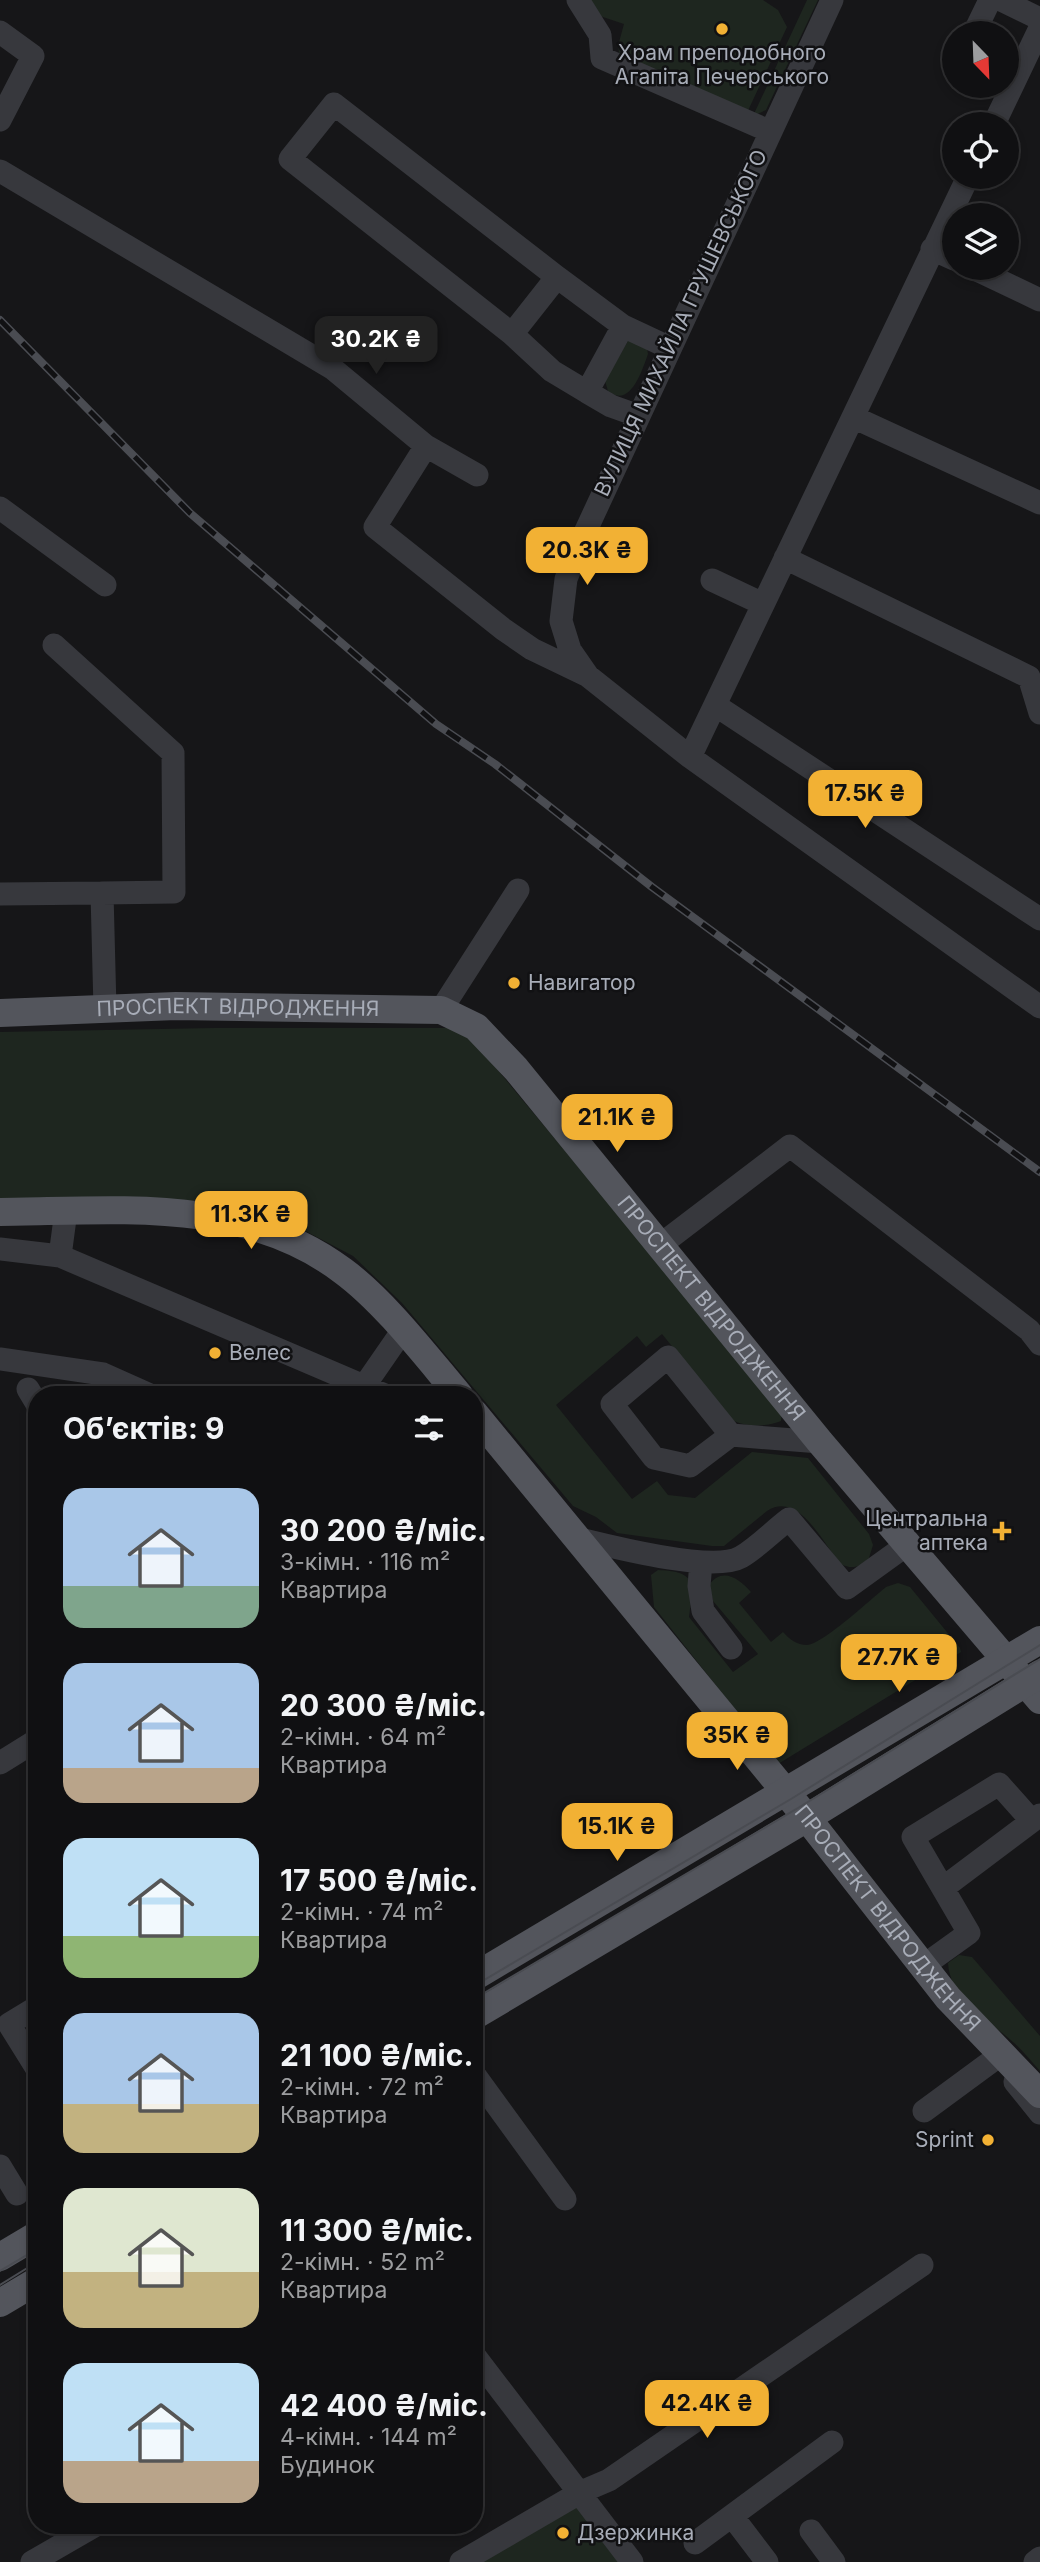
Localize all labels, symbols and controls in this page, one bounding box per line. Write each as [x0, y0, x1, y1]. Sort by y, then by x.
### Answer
marker: Храм преподобного Агапіта Печерського [714, 21, 730, 37]
north arrow [942, 21, 1018, 98]
map controls [942, 21, 1019, 280]
place label: Храм преподобного Агапіта Печерського [615, 40, 829, 89]
button: locate [942, 112, 1019, 189]
street label: ВУЛИЦЯ МИХАЙЛА ГРУШЕВСЬКОГО [588, 145, 772, 500]
button: layers [942, 203, 1019, 280]
pin: 30.2K ₴ [311, 316, 441, 376]
text: 30.2K ₴ [331, 325, 421, 353]
pin: 20.3K ₴ [522, 528, 652, 587]
text: 20.3K ₴ [542, 536, 632, 564]
pin: 17.5K ₴ [800, 770, 930, 830]
text: 17.5K ₴ [824, 779, 906, 807]
place label: Навигатор [528, 970, 636, 995]
marker: Навигатор [506, 975, 522, 991]
street label: ПРОСПЕКТ ВІДРОДЖЕННЯ [96, 993, 380, 1021]
pin: 21.1K ₴ [552, 1094, 682, 1154]
text: 21.1K ₴ [578, 1103, 656, 1131]
street label: ПРОСПЕКТ ВІДРОДЖЕННЯ [612, 1191, 811, 1426]
pin: 11.3K ₴ [186, 1192, 316, 1251]
text: 11.3K ₴ [211, 1200, 291, 1228]
place label: Велес [229, 1340, 291, 1365]
marker: Велес [207, 1345, 223, 1361]
icon: filters [410, 1409, 448, 1447]
text: Об’єктів: 9 [63, 1410, 225, 1446]
place label: Центральна аптека [865, 1506, 988, 1555]
text: 30 200 ₴/міс. [280, 1512, 487, 1548]
icon: home [119, 1516, 203, 1600]
marker: Центральна аптека [994, 1523, 1010, 1539]
text: 3-кімн. · 116 m² [280, 1548, 450, 1576]
text: Квартира [280, 1576, 387, 1604]
pin: 27.7K ₴ [834, 1634, 964, 1694]
text: 27.7K ₴ [857, 1643, 941, 1671]
text: 20 300 ₴/міс. [280, 1687, 487, 1723]
icon: home [119, 1691, 203, 1775]
pin: 35K ₴ [688, 1712, 786, 1772]
text: 35K ₴ [703, 1721, 771, 1749]
text: 2-кімн. · 64 m² [280, 1723, 446, 1751]
text: Квартира [280, 1751, 387, 1779]
street label: ПРОСПЕКТ ВІДРОДЖЕННЯ [790, 1800, 986, 2036]
pin: 15.1K ₴ [552, 1804, 682, 1863]
text: 15.1K ₴ [578, 1812, 656, 1840]
text: 17 500 ₴/міс. [280, 1862, 478, 1898]
icon: home [119, 1866, 203, 1950]
text: 2-кімн. · 74 m² [280, 1898, 443, 1926]
text: Квартира [280, 1926, 387, 1954]
text: 21 100 ₴/міс. [280, 2037, 473, 2073]
icon: home [119, 2041, 203, 2125]
text: 2-кімн. · 72 m² [280, 2073, 444, 2101]
text: Квартира [280, 2101, 387, 2129]
place label: Sprint [915, 2127, 974, 2152]
marker: Sprint [980, 2132, 996, 2148]
text: 11 300 ₴/міс. [280, 2212, 474, 2248]
icon: home [119, 2216, 203, 2300]
text: 2-кімн. · 52 m² [280, 2248, 445, 2276]
text: Квартира [280, 2276, 387, 2304]
pin: 42.4K ₴ [642, 2380, 772, 2440]
text: 42 400 ₴/міс. [280, 2387, 488, 2423]
text: 42.4K ₴ [661, 2389, 753, 2417]
icon: home [119, 2391, 203, 2475]
text: 4-кімн. · 144 m² [280, 2423, 457, 2451]
text: Будинок [280, 2451, 375, 2479]
place label: Дзержинка [577, 2520, 694, 2545]
marker: Дзержинка [555, 2525, 571, 2541]

